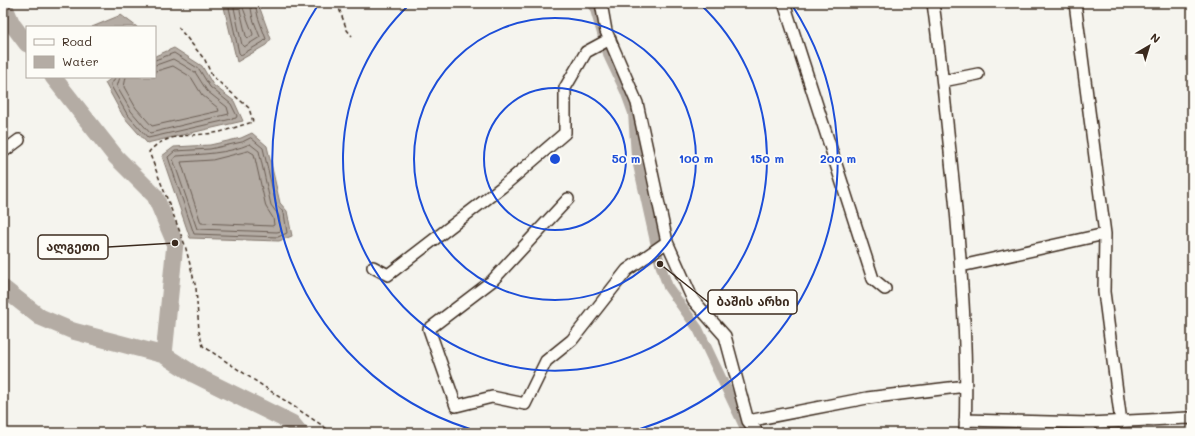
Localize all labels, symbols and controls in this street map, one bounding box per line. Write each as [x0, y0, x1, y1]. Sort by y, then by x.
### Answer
legend [26, 26, 156, 78]
north arrow [1129, 26, 1169, 66]
text: N [1148, 29, 1163, 46]
text: Road [62, 33, 92, 49]
text: Water [62, 53, 99, 69]
text: 50 m [612, 150, 640, 166]
text: 100 m [679, 150, 713, 166]
text: 150 m [750, 150, 784, 166]
text: 200 m [820, 150, 856, 166]
centre of rings [548, 152, 562, 166]
callout: ალგეთი [38, 235, 108, 259]
text: ალგეთი [46, 238, 100, 255]
callout: ბაშის არხი [708, 290, 797, 314]
text: ბაშის არხი [716, 293, 790, 309]

